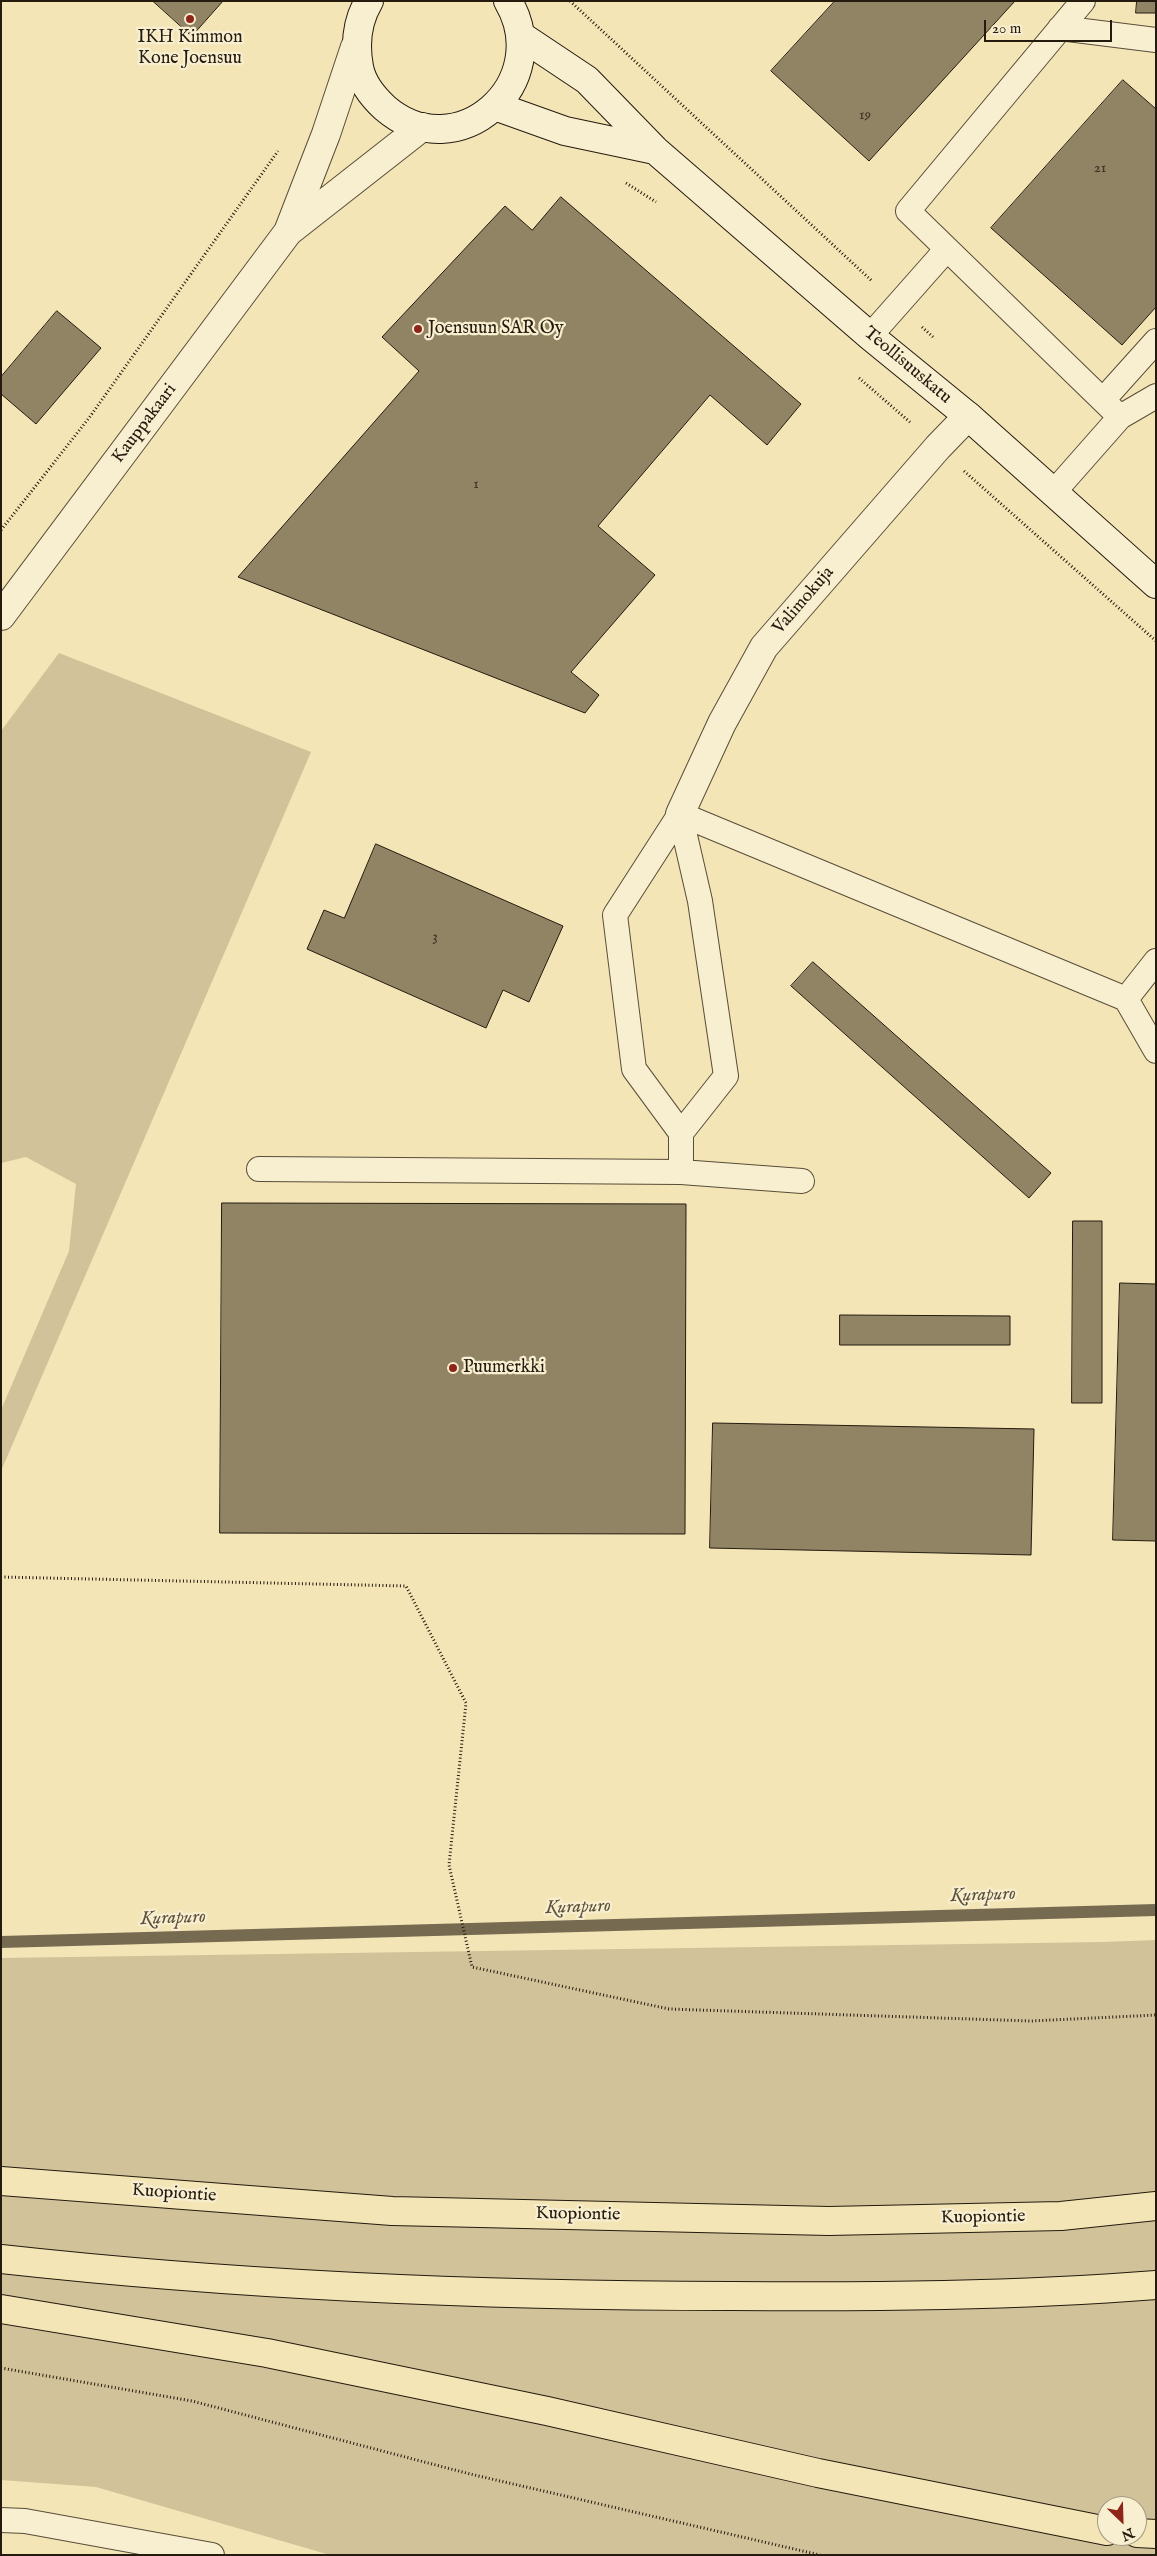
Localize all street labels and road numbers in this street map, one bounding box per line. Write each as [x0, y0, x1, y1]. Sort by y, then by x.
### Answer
street label: Teollisuuskatu [859, 323, 955, 409]
street label: Kauppakaari [108, 380, 182, 468]
street label: Valimokuja [769, 563, 839, 639]
street label: Kuopiontie [131, 2180, 217, 2208]
street label: Kuopiontie [535, 2203, 621, 2227]
street label: Kuopiontie [940, 2206, 1026, 2230]

